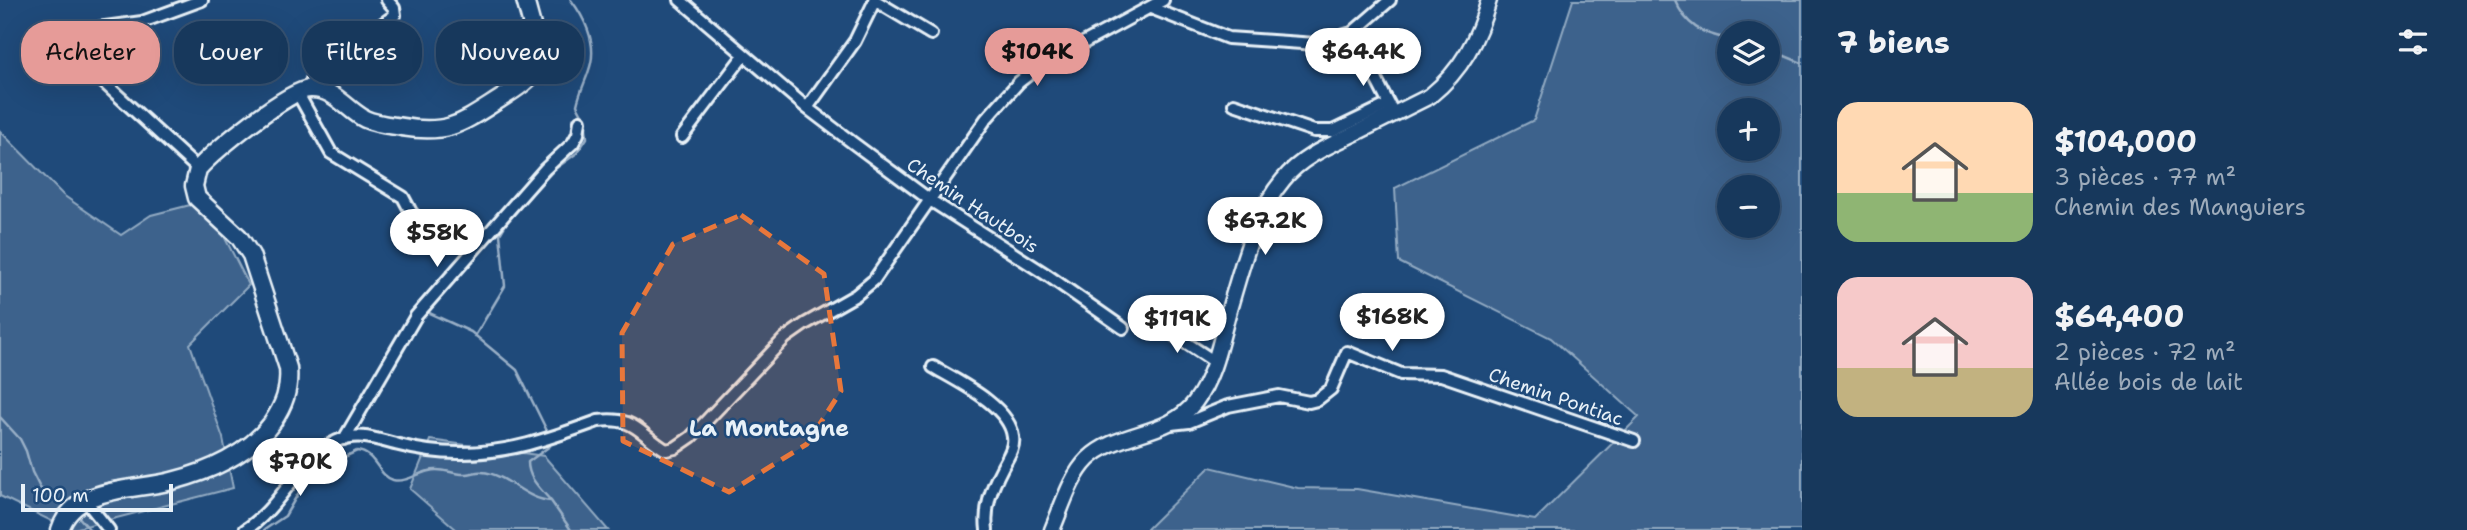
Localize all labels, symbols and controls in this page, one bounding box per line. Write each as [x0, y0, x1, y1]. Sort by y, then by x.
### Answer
chip: Acheter [21, 21, 160, 84]
chip: Louer [174, 21, 288, 84]
chip: Filtres [302, 21, 422, 84]
chip: Nouveau [436, 21, 584, 84]
map controls [1717, 21, 1780, 238]
button: layers [1717, 21, 1780, 84]
text: 7 biens [1837, 22, 1950, 63]
icon: filters [2394, 23, 2432, 61]
pin: $104K [988, 28, 1086, 88]
pin: $64.4K [1306, 28, 1420, 88]
text: $104K [1001, 36, 1073, 66]
text: $64.4K [1321, 36, 1405, 66]
button: + [1717, 98, 1780, 161]
text: $104,000 [2054, 121, 2197, 162]
icon: home [1893, 130, 1977, 214]
street label: Chemin Hautbois [902, 152, 1044, 259]
text: 3 pièces · 77 m² [2054, 162, 2236, 192]
button: − [1717, 175, 1780, 238]
text: Chemin des Manguiers [2054, 192, 2306, 222]
pin: $67.2K [1208, 198, 1322, 257]
text: $67.2K [1224, 205, 1306, 235]
pin: $58K [396, 210, 478, 269]
text: $58K [406, 217, 468, 247]
pin: $168K [1343, 294, 1441, 353]
pin: $119K [1128, 296, 1226, 355]
text: $64,400 [2054, 296, 2185, 337]
text: $168K [1356, 301, 1428, 331]
text: $119K [1144, 303, 1210, 333]
icon: home [1893, 305, 1977, 389]
text: 2 pièces · 72 m² [2054, 337, 2236, 367]
street label: Chemin Pontiac [1485, 362, 1626, 431]
text: Allée bois de lait [2054, 367, 2243, 397]
district label: La Montagne [689, 413, 849, 443]
pin: $70K [259, 438, 341, 498]
text: $70K [268, 446, 332, 476]
scale bar [21, 481, 173, 513]
text: 100 m [32, 483, 89, 508]

